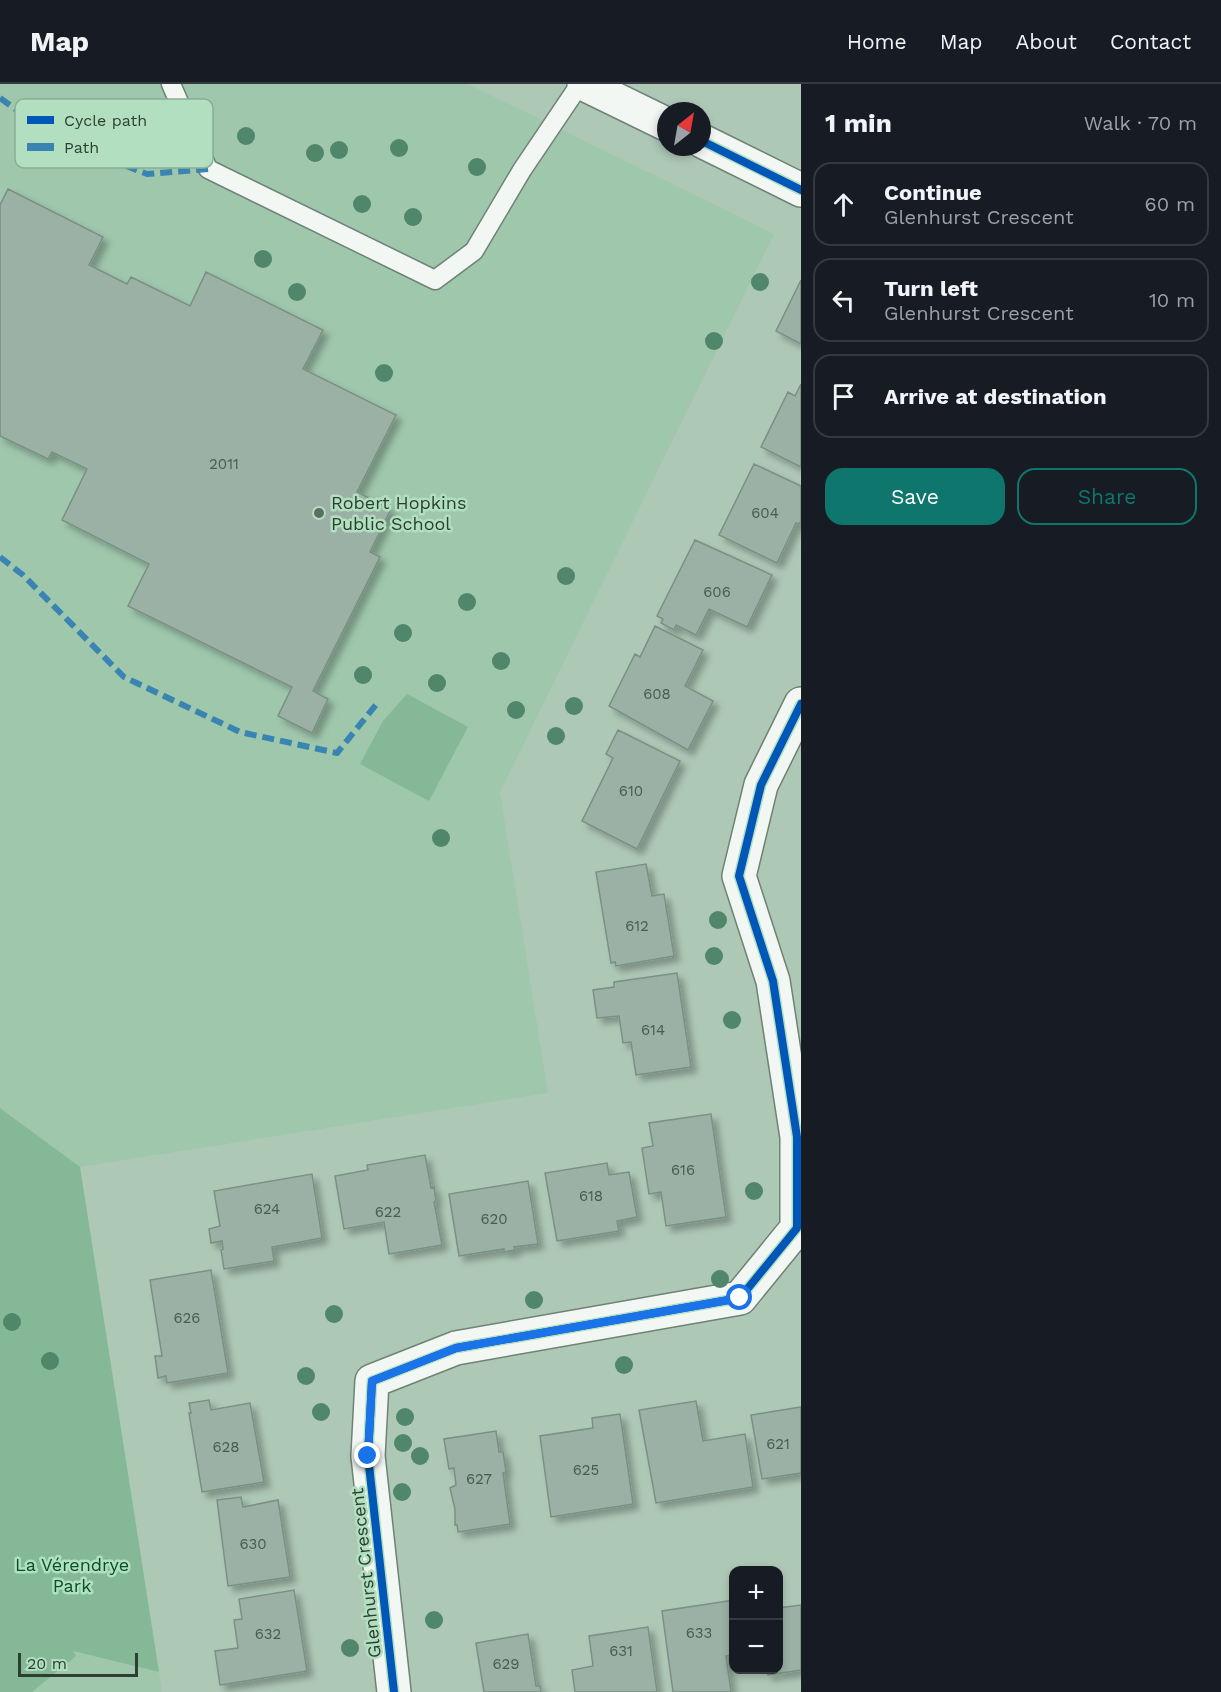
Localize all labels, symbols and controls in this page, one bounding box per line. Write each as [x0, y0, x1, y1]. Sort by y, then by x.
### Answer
text: Map [30, 25, 89, 58]
text: Home [847, 29, 907, 54]
text: Map [940, 29, 983, 54]
text: About [1016, 29, 1077, 54]
text: Contact [1110, 29, 1191, 54]
legend [15, 99, 213, 168]
north arrow [657, 102, 711, 156]
text: 1 min [825, 108, 892, 138]
text: Cycle path [64, 111, 147, 130]
text: Walk · 70 m [1084, 111, 1197, 135]
text: Path [64, 138, 99, 157]
text: Continue [884, 180, 982, 205]
icon: ahead [827, 188, 860, 221]
text: 60 m [1145, 192, 1195, 216]
text: Glenhurst Crescent [884, 205, 1074, 229]
text: Turn left [884, 276, 978, 301]
icon: left [827, 284, 860, 317]
text: 10 m [1149, 288, 1195, 312]
text: Glenhurst Crescent [884, 301, 1074, 325]
icon: arrive [827, 380, 860, 413]
text: Arrive at destination [884, 384, 1107, 409]
house number: 2011 [209, 455, 239, 473]
button: Save [825, 468, 1005, 525]
button: Share [1017, 468, 1197, 525]
place label: Robert Hopkins Public School [331, 492, 466, 534]
house number: 604 [751, 504, 779, 522]
marker: Robert Hopkins Public School [312, 506, 326, 520]
house number: 606 [703, 583, 731, 601]
house number: 608 [643, 685, 671, 703]
house number: 610 [619, 782, 643, 800]
house number: 612 [625, 917, 649, 935]
house number: 614 [641, 1021, 665, 1039]
house number: 616 [671, 1161, 695, 1179]
house number: 618 [579, 1187, 603, 1205]
house number: 624 [254, 1200, 280, 1218]
house number: 622 [375, 1203, 401, 1221]
house number: 620 [480, 1210, 508, 1228]
route start [726, 1284, 752, 1310]
house number: 626 [174, 1309, 201, 1327]
house number: 621 [766, 1435, 790, 1453]
house number: 628 [212, 1438, 240, 1456]
route end [354, 1442, 380, 1468]
house number: 625 [573, 1461, 599, 1479]
house number: 627 [466, 1470, 492, 1488]
street label: Glenhurst Crescent [346, 1487, 385, 1659]
house number: 630 [239, 1535, 267, 1553]
park label: La Vérendrye Park [15, 1554, 129, 1596]
map controls [729, 1566, 783, 1674]
button: + [729, 1566, 783, 1620]
button: − [729, 1620, 783, 1674]
house number: 633 [686, 1624, 712, 1642]
house number: 632 [255, 1625, 281, 1643]
house number: 631 [609, 1642, 633, 1660]
scale bar [18, 1650, 138, 1678]
text: 20 m [27, 1654, 67, 1673]
house number: 629 [492, 1655, 520, 1673]

